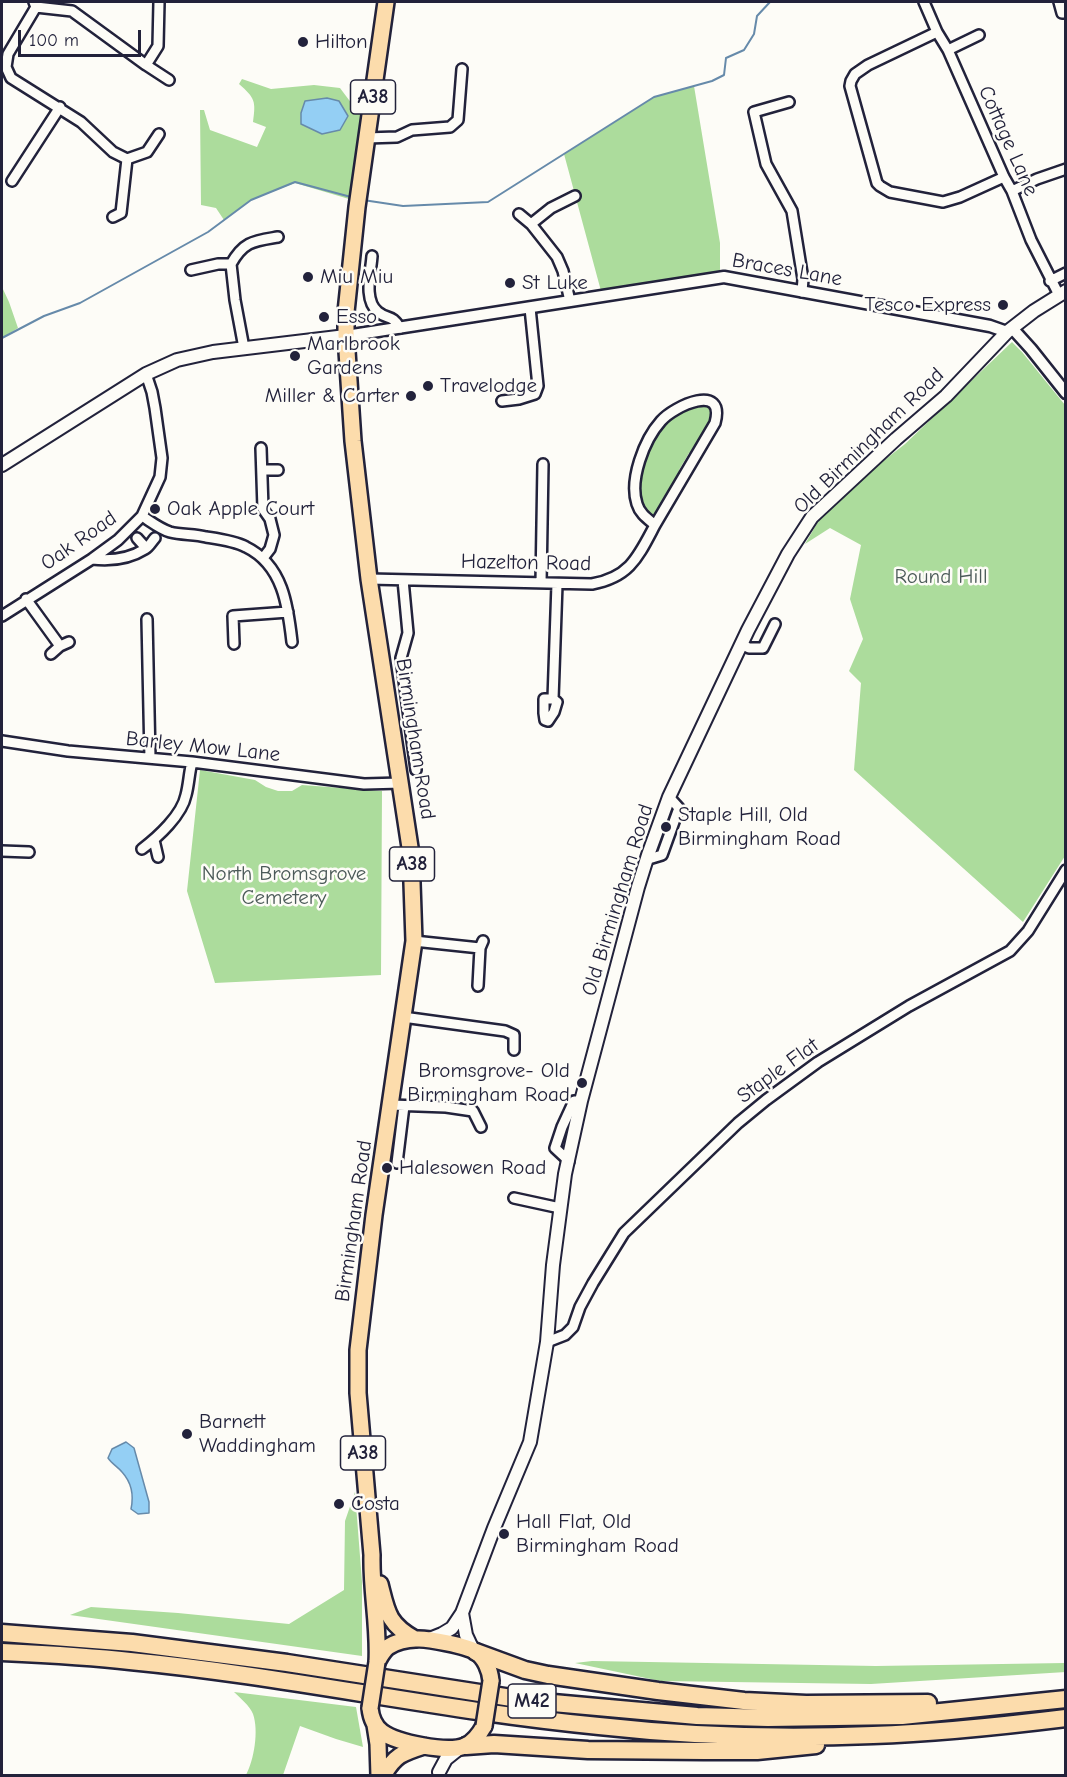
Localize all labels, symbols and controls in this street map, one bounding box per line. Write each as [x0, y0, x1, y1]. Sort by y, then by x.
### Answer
scale bar [21, 18, 144, 56]
place label: Hilton [315, 29, 368, 55]
text: 100 m [29, 30, 79, 51]
marker: Hilton [296, 35, 310, 49]
road number: A38 [350, 80, 395, 114]
street label: Cottage Lane [973, 82, 1043, 200]
street label: Braces Lane [730, 248, 844, 292]
place label: Miu Miu [320, 264, 393, 290]
marker: Miu Miu [301, 270, 315, 284]
place label: St Luke [522, 270, 588, 296]
marker: St Luke [503, 276, 517, 290]
place label: Tesco Express [865, 292, 991, 318]
marker: Tesco Express [996, 298, 1010, 312]
place label: Esso [336, 304, 377, 330]
marker: Esso [317, 310, 331, 324]
place label: Marlbrook Gardens [307, 331, 400, 381]
marker: Marlbrook Gardens [288, 349, 302, 363]
street label: Old Birmingham Road [789, 363, 949, 519]
place label: Travelodge [440, 373, 537, 399]
marker: Travelodge [421, 379, 435, 393]
place label: Miller & Carter [265, 383, 399, 409]
marker: Miller & Carter [404, 389, 418, 403]
place label: Oak Apple Court [167, 496, 314, 522]
marker: Oak Apple Court [148, 502, 162, 516]
street label: Oak Road [36, 506, 122, 576]
street label: Hazelton Road [461, 549, 591, 577]
park label: Round Hill [894, 564, 988, 590]
street label: Birmingham Road [390, 657, 440, 821]
street label: Barley Mow Lane [125, 726, 281, 768]
street label: Old Birmingham Road [577, 801, 659, 999]
place label: Staple Hill, Old Birmingham Road [678, 802, 841, 852]
marker: Staple Hill, Old Birmingham Road [659, 820, 673, 834]
road number: A38 [390, 847, 434, 881]
park label: North Bromsgrove Cemetery [202, 861, 366, 911]
street label: Staple Flat [732, 1033, 824, 1109]
place label: Bromsgrove- Old Birmingham Road [407, 1058, 570, 1108]
marker: Bromsgrove- Old Birmingham Road [575, 1076, 589, 1090]
street label: Birmingham Road [330, 1139, 378, 1303]
place label: Halesowen Road [399, 1155, 546, 1181]
marker: Halesowen Road [380, 1161, 394, 1175]
place label: Barnett Waddingham [199, 1409, 316, 1459]
marker: Barnett Waddingham [180, 1427, 194, 1441]
road number: A38 [340, 1436, 386, 1470]
place label: Costa [351, 1491, 400, 1517]
marker: Costa [332, 1497, 346, 1511]
place label: Hall Flat, Old Birmingham Road [516, 1509, 679, 1559]
marker: Hall Flat, Old Birmingham Road [497, 1527, 511, 1541]
road number: M42 [508, 1684, 556, 1718]

